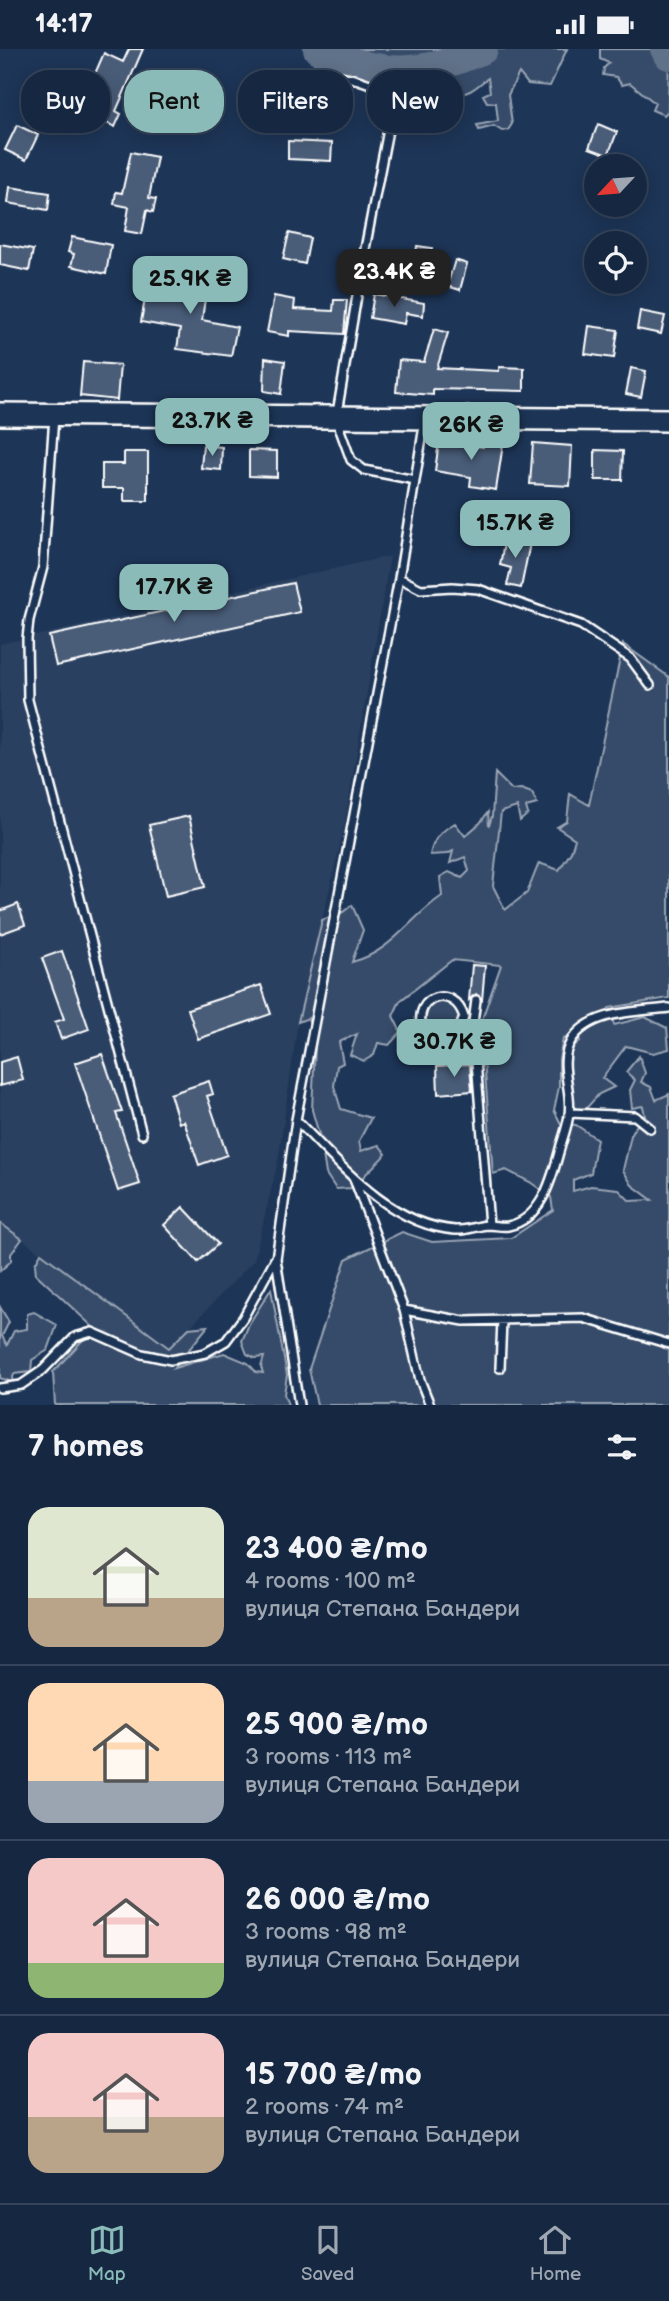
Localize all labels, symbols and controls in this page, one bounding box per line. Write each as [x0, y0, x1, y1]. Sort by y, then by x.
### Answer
text: 14:17 [35, 9, 93, 40]
chip: Buy [21, 70, 110, 133]
chip: Rent [124, 70, 224, 133]
chip: Filters [238, 70, 353, 133]
chip: New [367, 70, 463, 133]
north arrow [584, 154, 648, 217]
map controls [584, 154, 647, 294]
button: locate [584, 231, 647, 294]
pin: 23.4K ₴ [329, 250, 459, 309]
pin: 25.9K ₴ [125, 257, 255, 316]
text: 23.4K ₴ [353, 258, 435, 286]
text: 25.9K ₴ [149, 265, 231, 293]
pin: 23.7K ₴ [147, 399, 277, 458]
pin: 26K ₴ [422, 403, 520, 462]
text: 23.7K ₴ [171, 407, 253, 435]
text: 26K ₴ [439, 411, 503, 439]
pin: 15.7K ₴ [450, 501, 580, 560]
text: 15.7K ₴ [476, 509, 554, 537]
pin: 17.7K ₴ [109, 565, 239, 624]
text: 17.7K ₴ [135, 573, 213, 601]
pin: 30.7K ₴ [389, 1019, 519, 1079]
text: 30.7K ₴ [413, 1028, 495, 1056]
icon: filters [603, 1428, 641, 1466]
text: 7 homes [28, 1429, 144, 1465]
text: 23 400 ₴/mo [245, 1531, 428, 1567]
icon: home [84, 1535, 168, 1619]
text: 4 rooms · 100 m² [245, 1567, 416, 1595]
text: вулиця Степана Бандери [245, 1595, 520, 1623]
text: 25 900 ₴/mo [245, 1707, 428, 1743]
icon: home [84, 1711, 168, 1795]
text: 3 rooms · 113 m² [245, 1743, 412, 1771]
text: вулиця Степана Бандери [245, 1771, 520, 1799]
text: 26 000 ₴/mo [245, 1882, 430, 1918]
icon: home [84, 1886, 168, 1970]
text: 3 rooms · 98 m² [245, 1918, 407, 1946]
text: вулиця Степана Бандери [245, 1946, 520, 1974]
text: 15 700 ₴/mo [245, 2057, 422, 2093]
icon: home [84, 2061, 168, 2145]
text: 2 rooms · 74 m² [245, 2093, 404, 2121]
text: вулиця Степана Бандери [245, 2121, 520, 2149]
tab: Map [88, 2221, 126, 2286]
tab: Saved [301, 2221, 354, 2286]
tab: Home [530, 2221, 581, 2286]

